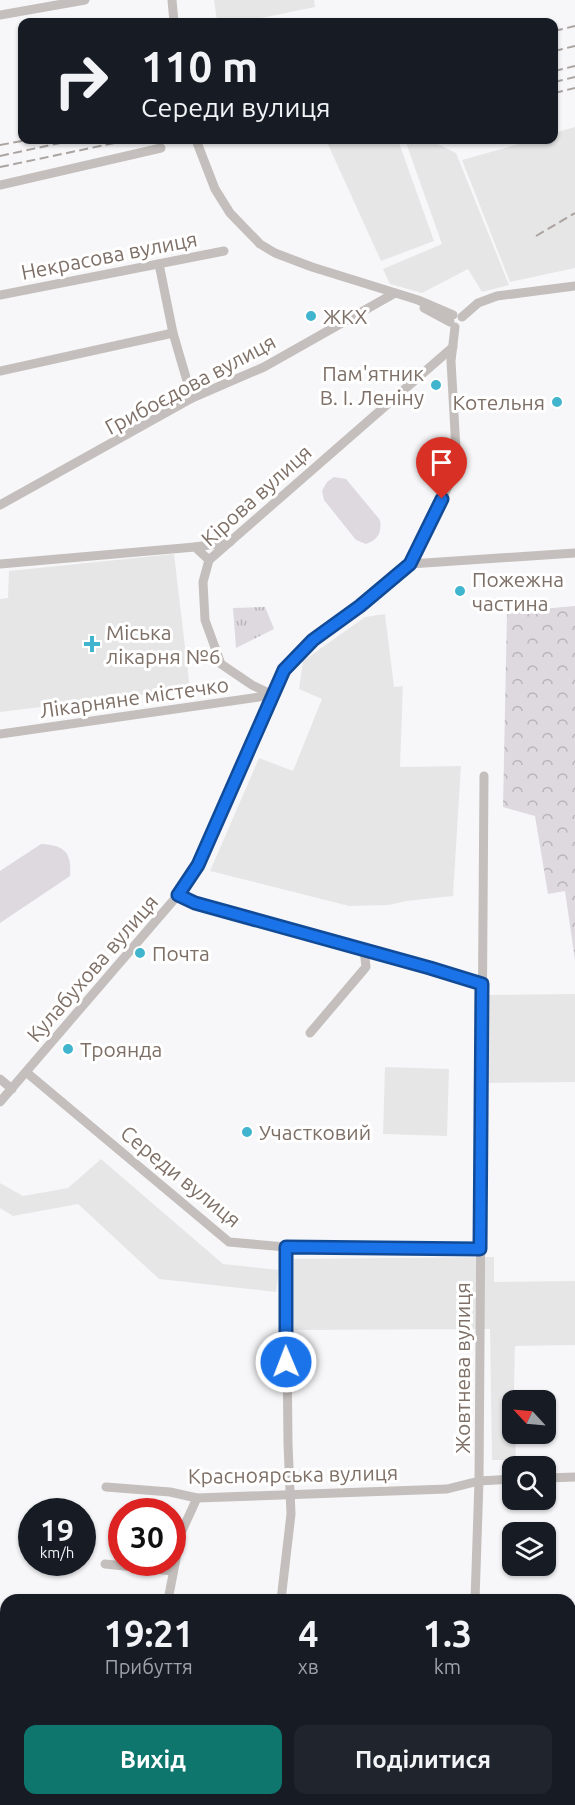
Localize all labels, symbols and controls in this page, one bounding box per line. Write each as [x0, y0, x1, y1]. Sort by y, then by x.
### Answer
icon: right [42, 42, 120, 120]
text: 110 m [141, 43, 258, 90]
text: Середи вулиця [141, 92, 331, 122]
street label: Некрасова вулиця [19, 226, 199, 284]
place label: ЖКХ [323, 304, 367, 328]
marker: ЖКХ [304, 309, 318, 323]
street label: Грибоєдова вулиця [101, 329, 279, 439]
place label: Пам'ятник В. І. Леніну [320, 361, 424, 409]
marker: Пам'ятник В. І. Леніну [429, 378, 443, 392]
place label: Котельня [453, 390, 545, 414]
marker: Котельня [550, 395, 564, 409]
pin [416, 437, 467, 499]
street label: Кірова вулиця [196, 439, 316, 551]
icon: arrive [425, 446, 458, 479]
place label: Пожежна частина [472, 567, 564, 615]
marker: Пожежна частина [453, 584, 467, 598]
place label: Міська лікарня №6 [106, 620, 221, 668]
marker: Міська лікарня №6 [83, 635, 101, 653]
street label: Лікарняне містечко [38, 672, 230, 722]
street label: Кулабухова вулиця [22, 890, 162, 1046]
place label: Почта [152, 941, 210, 965]
marker: Почта [133, 946, 147, 960]
place label: Троянда [80, 1037, 162, 1061]
marker: Троянда [61, 1042, 75, 1056]
street label: Середи вулиця [116, 1120, 246, 1232]
place label: Участковий [259, 1120, 371, 1144]
marker: Участковий [240, 1125, 254, 1139]
street label: Жовтнева вулиця [450, 1282, 474, 1454]
position arrow [254, 1330, 318, 1394]
north arrow [502, 1390, 556, 1444]
map controls [502, 1390, 556, 1576]
button: search [502, 1456, 556, 1510]
street label: Красноярська вулиця [188, 1460, 398, 1488]
speed limit sign: 30 [108, 1498, 186, 1576]
text: 19 [40, 1513, 74, 1547]
button: layers [502, 1522, 556, 1576]
text: km/h [40, 1544, 74, 1561]
text: 19:21 [104, 1613, 194, 1654]
text: 4 [298, 1613, 318, 1654]
text: 1.3 [423, 1613, 472, 1654]
text: Прибуття [105, 1655, 193, 1678]
text: хв [298, 1655, 319, 1678]
text: km [434, 1655, 461, 1678]
button: Вихід [24, 1725, 282, 1794]
button: Поділитися [294, 1725, 552, 1794]

